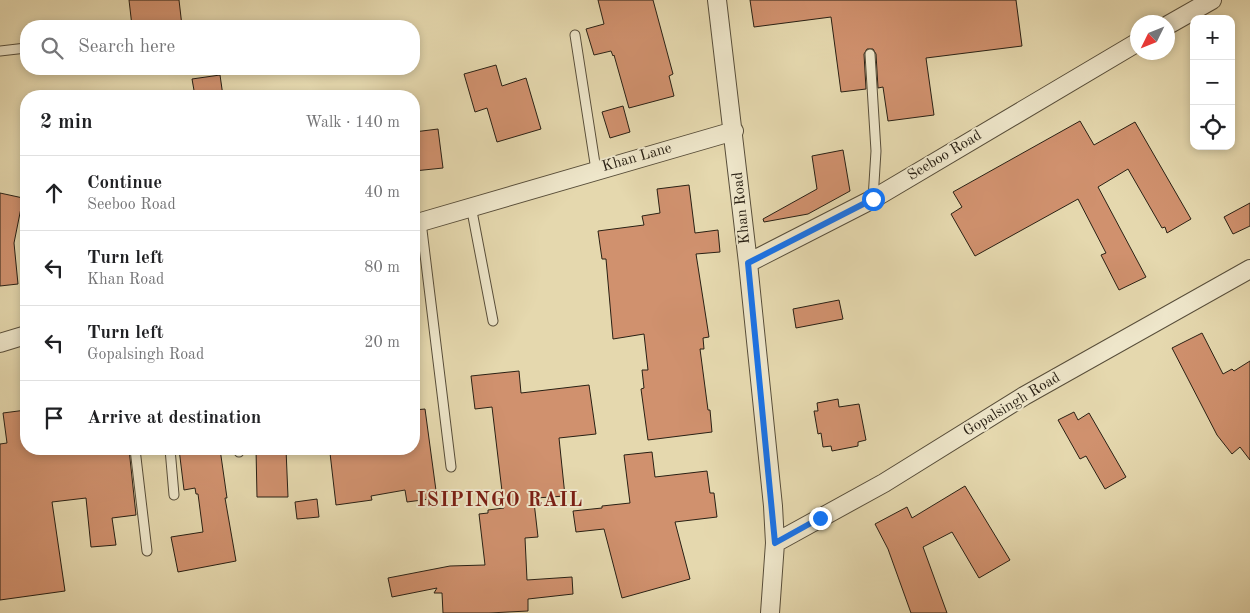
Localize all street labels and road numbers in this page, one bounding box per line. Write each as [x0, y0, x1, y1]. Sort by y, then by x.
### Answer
street label: Seeboo Road [905, 128, 985, 184]
street label: Khan Lane [600, 141, 674, 175]
street label: Khan Road [731, 171, 753, 245]
street label: Gopalsingh Road [961, 370, 1063, 440]

